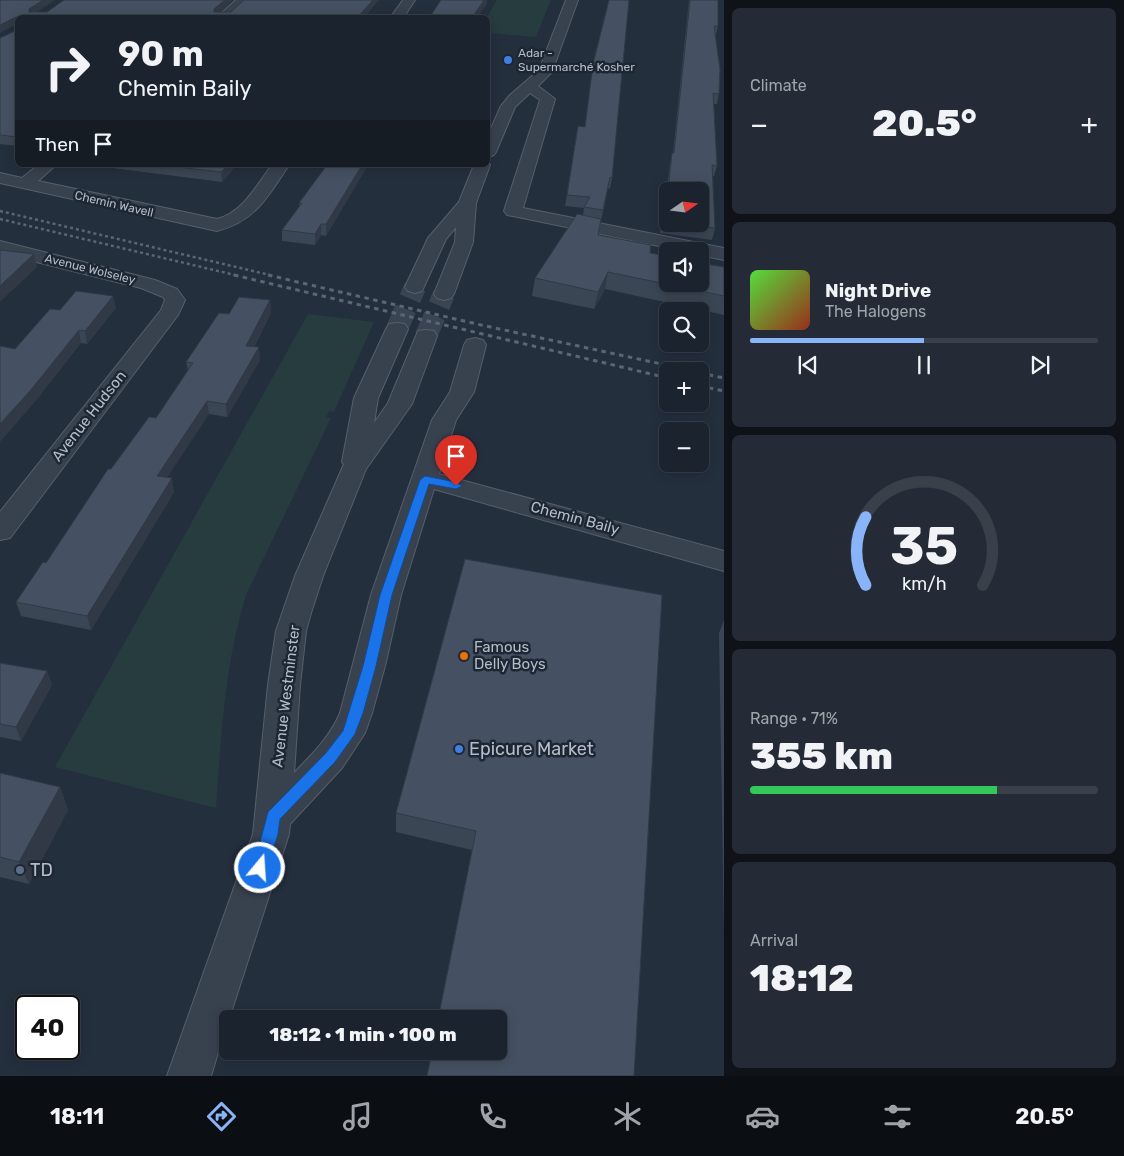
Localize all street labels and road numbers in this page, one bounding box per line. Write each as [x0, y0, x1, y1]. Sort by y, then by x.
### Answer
street label: Chemin Wavell [73, 188, 155, 220]
street label: Avenue Wolseley [43, 251, 137, 287]
street label: Avenue Hudson [48, 367, 130, 465]
street label: Chemin Baily [529, 498, 621, 538]
street label: Avenue Westminster [268, 624, 304, 768]

